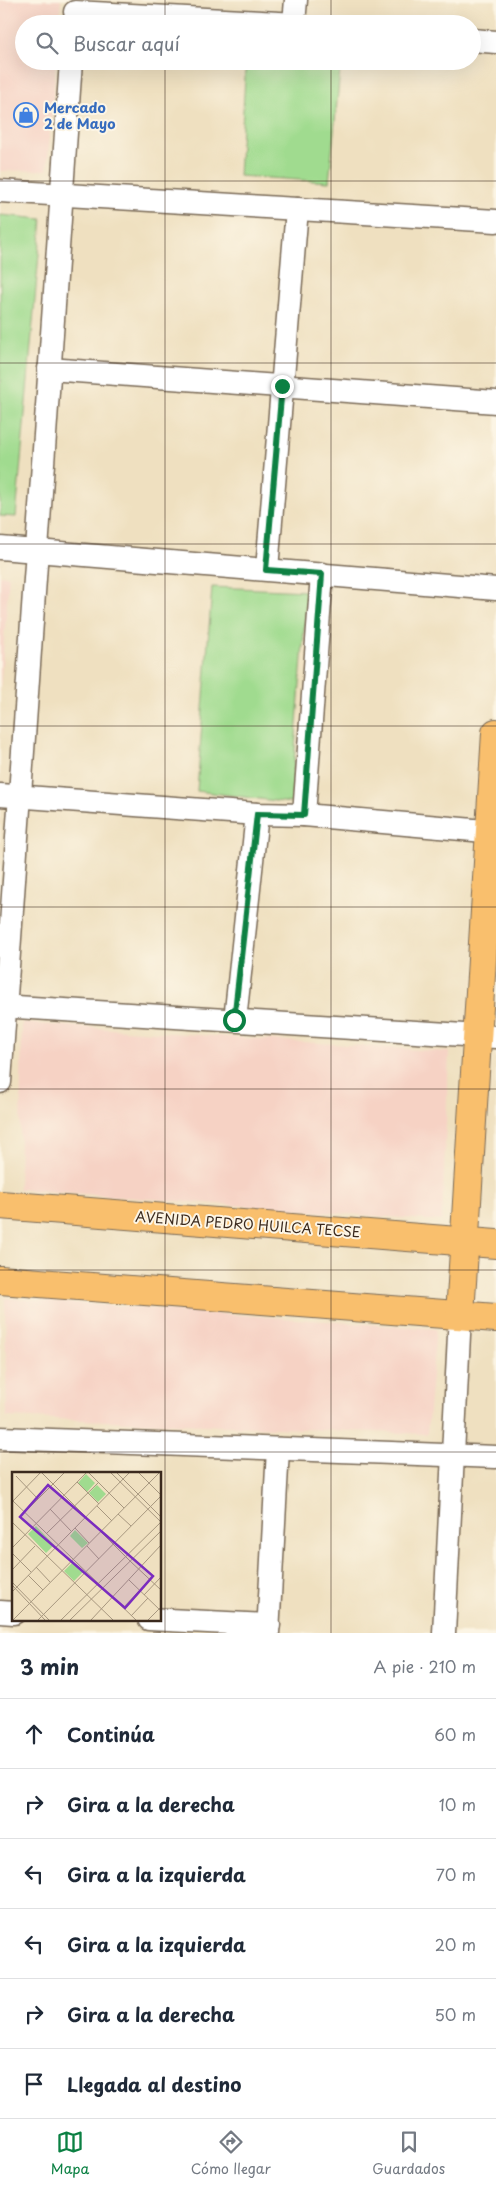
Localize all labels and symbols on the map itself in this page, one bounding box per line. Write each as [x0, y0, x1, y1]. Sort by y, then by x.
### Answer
place label: Mercado 2 de Mayo [44, 97, 115, 134]
shop icon: Mercado 2 de Mayo [13, 102, 39, 128]
route end [271, 375, 294, 398]
route start [223, 1009, 246, 1032]
street label: AVENIDA PEDRO HUILCA TECSE [135, 1206, 362, 1242]
inset map [12, 1472, 161, 1620]

